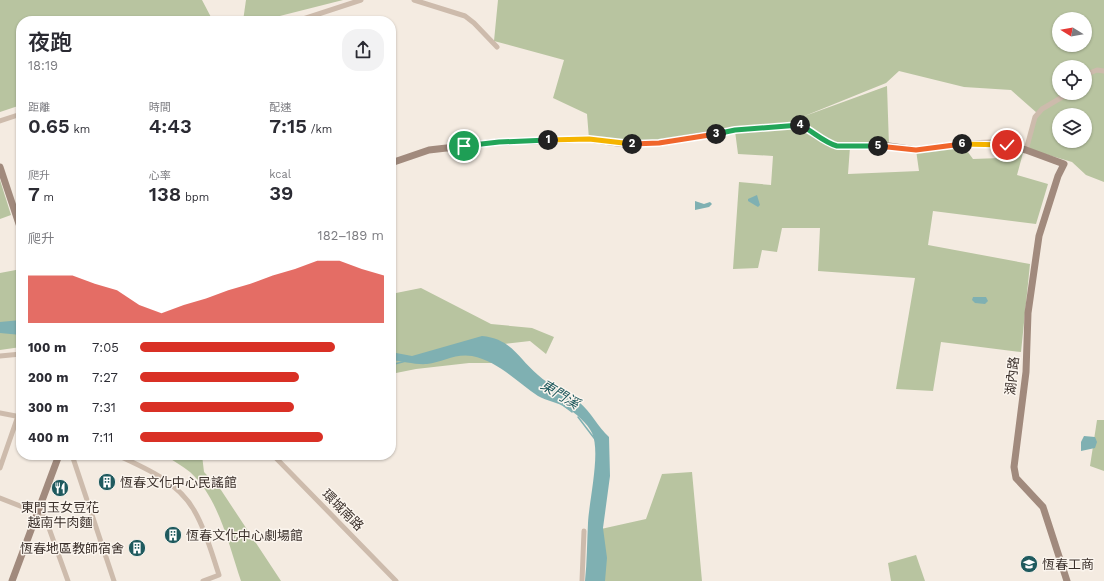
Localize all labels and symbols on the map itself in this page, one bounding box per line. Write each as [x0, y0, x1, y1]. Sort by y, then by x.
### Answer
north arrow [1052, 12, 1092, 52]
pin: 4 [790, 115, 810, 135]
pin: 3 [706, 124, 726, 144]
pin [990, 128, 1024, 162]
pin [447, 129, 481, 163]
pin: 1 [538, 130, 558, 150]
pin: 2 [622, 134, 642, 154]
pin: 6 [952, 134, 972, 154]
pin: 5 [868, 136, 888, 156]
street label: 湖內路 [1003, 356, 1021, 396]
water label: 東門溪 [538, 376, 584, 413]
building icon: 恆春文化中心民謠館 [97, 472, 117, 492]
place label: 恆春文化中心民謠館 [120, 475, 237, 490]
restaurant icon: 東門玉女豆花 越南牛肉麵 [50, 478, 70, 498]
street label: 環城南路 [319, 486, 367, 534]
place label: 東門玉女豆花 越南牛肉麵 [21, 500, 99, 530]
building icon: 恆春文化中心劇場館 [163, 525, 183, 545]
place label: 恆春文化中心劇場館 [186, 528, 303, 543]
building icon: 恆春地區教師宿舍 [127, 538, 147, 558]
place label: 恆春地區教師宿舍 [20, 541, 124, 556]
school or university icon: 恆春工商 [1019, 554, 1039, 574]
place label: 恆春工商 [1042, 557, 1094, 572]

